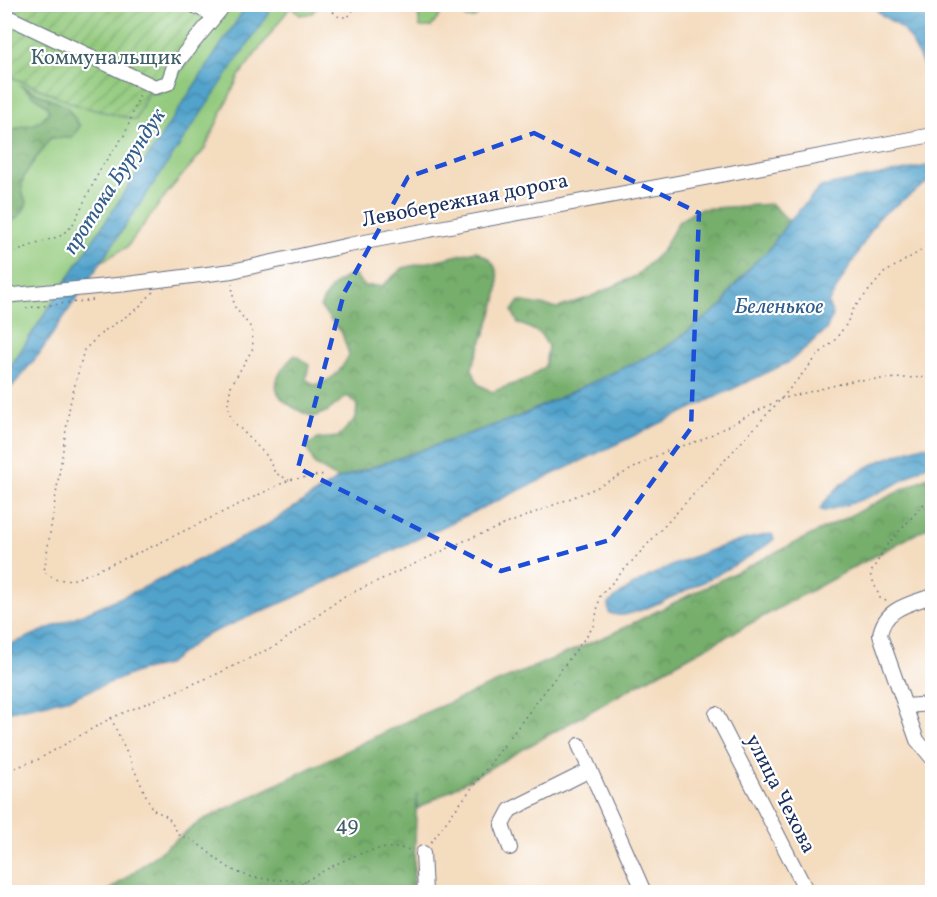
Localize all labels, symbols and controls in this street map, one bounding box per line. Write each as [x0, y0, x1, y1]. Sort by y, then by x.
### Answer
park label: Коммунальщик [30, 44, 182, 73]
water label: протока Бурундук [56, 102, 174, 261]
street label: Левобережная дорога [359, 167, 571, 235]
water label: Беленькое [735, 292, 823, 323]
street label: улица Чехова [738, 729, 822, 859]
park label: 49 [336, 811, 359, 840]

